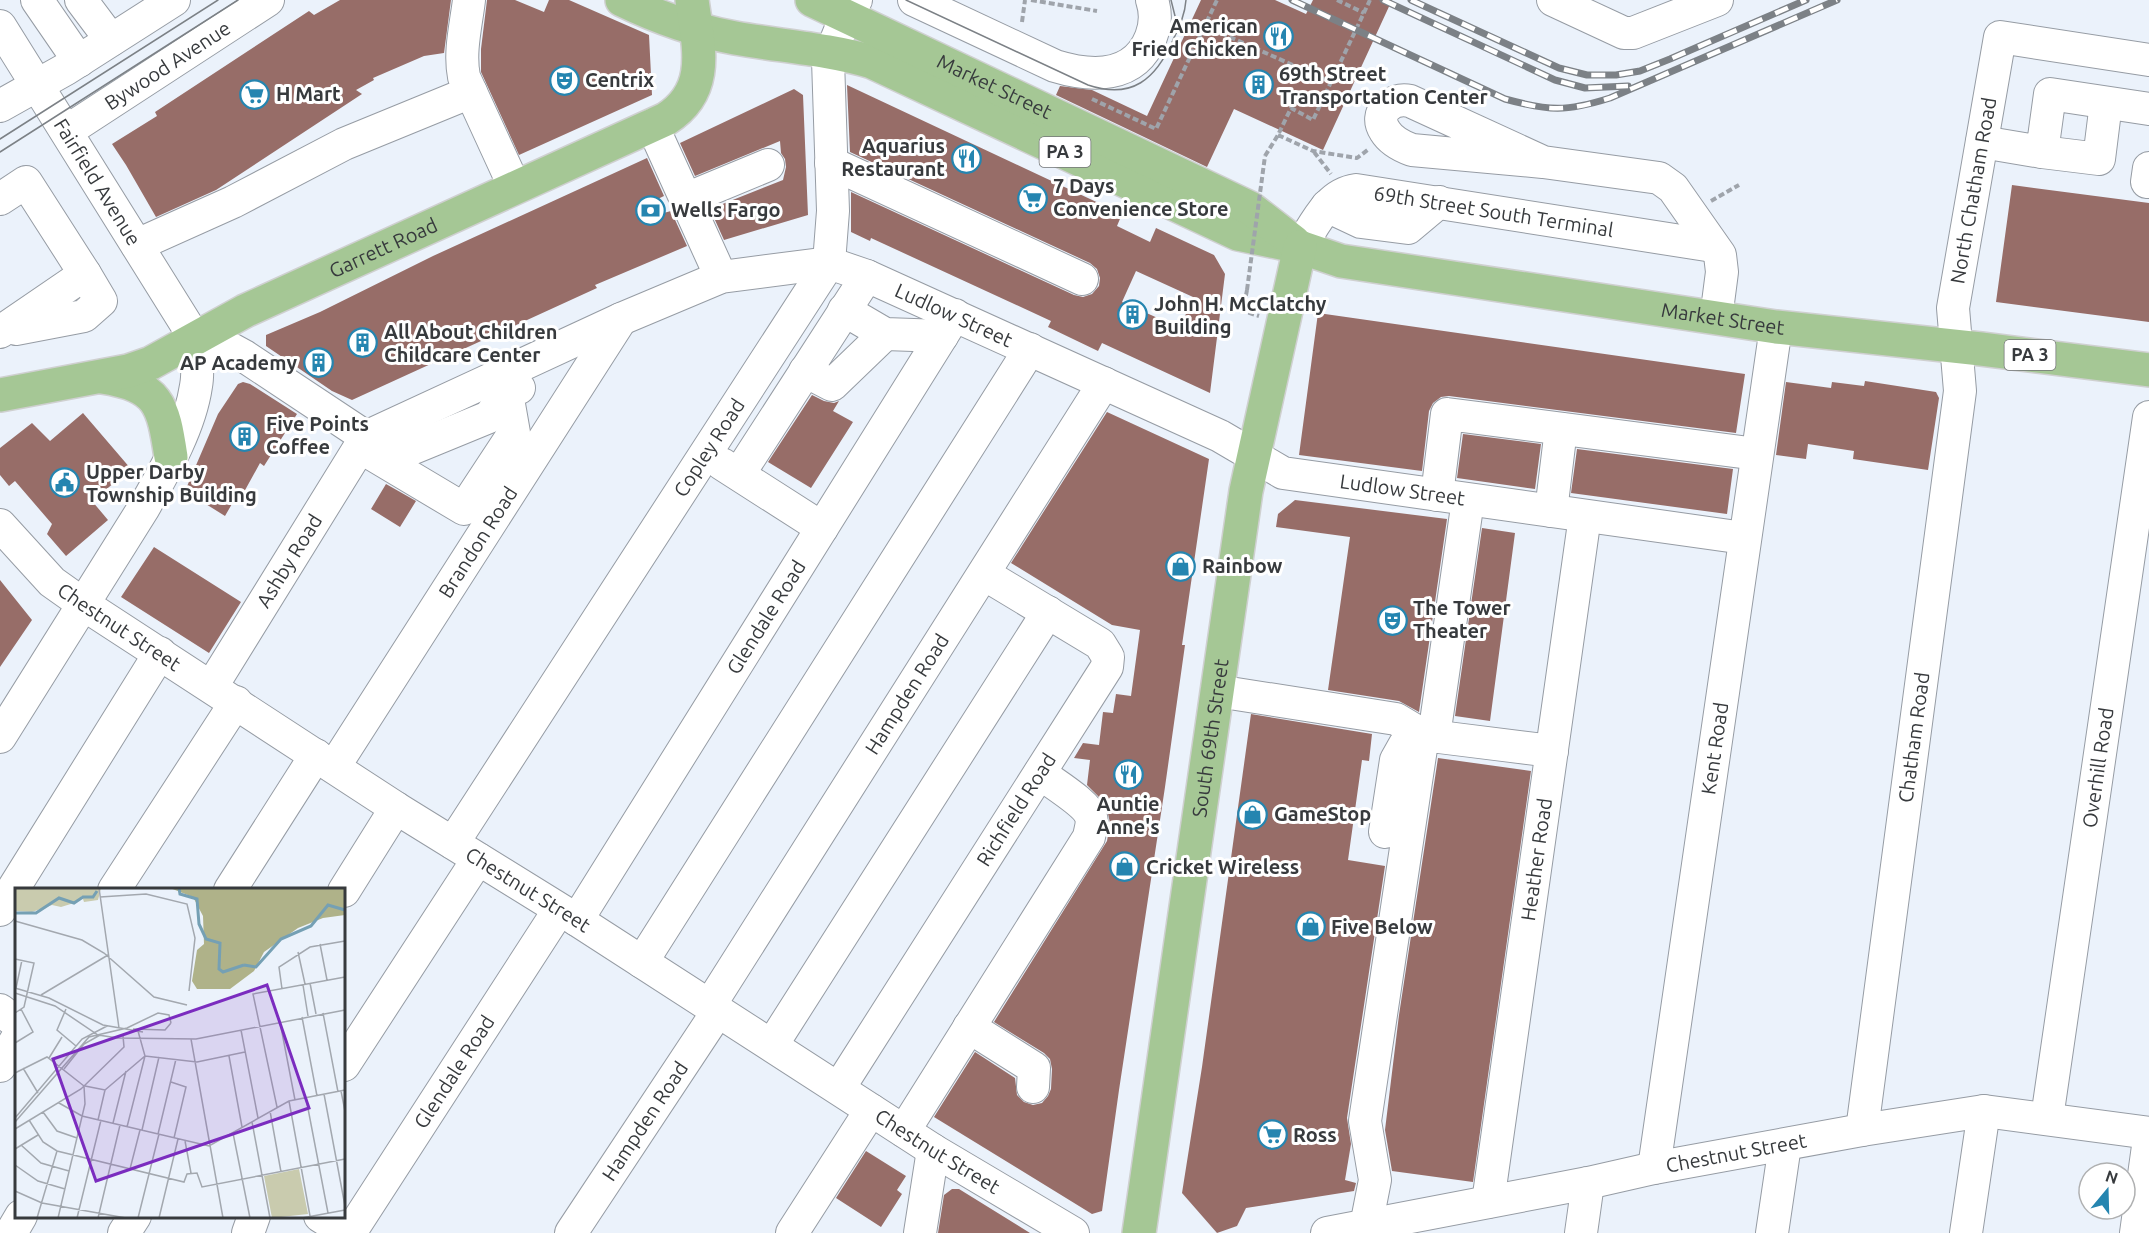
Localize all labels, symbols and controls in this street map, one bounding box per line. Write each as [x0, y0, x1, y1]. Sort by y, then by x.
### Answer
place label: American Fried Chicken [1131, 14, 1258, 60]
street label: Bywood Avenue [100, 16, 234, 114]
restaurant icon: American Fried Chicken [1263, 21, 1295, 53]
street label: Market Street [934, 49, 1056, 123]
place label: 69th Street Transportation Center [1279, 62, 1489, 108]
theatre icon: Centrix [548, 64, 580, 96]
place label: Centrix [585, 68, 654, 91]
building icon: 69th Street Transportation Center [1242, 69, 1274, 101]
supermarket icon: H Mart [239, 78, 271, 110]
place label: H Mart [276, 82, 341, 105]
street label: North Chatham Road [1945, 95, 2000, 286]
street label: Fairfield Avenue [50, 114, 146, 249]
place label: Aquarius Restaurant [841, 134, 945, 180]
road number: PA 3 [1040, 137, 1090, 167]
restaurant icon: Aquarius Restaurant [950, 142, 982, 174]
place label: 7 Days Convenience Store [1053, 174, 1229, 220]
street label: 69th Street South Terminal [1372, 181, 1615, 241]
supermarket icon: 7 Days Convenience Store [1016, 182, 1048, 214]
bank icon: Wells Fargo [634, 194, 666, 226]
place label: Wells Fargo [671, 198, 781, 221]
street label: Garrett Road [325, 213, 441, 282]
street label: Ludlow Street [892, 278, 1016, 351]
place label: John H. McClatchy Building [1154, 292, 1327, 338]
street label: Market Street [1660, 298, 1786, 339]
building icon: John H. McClatchy Building [1117, 299, 1149, 331]
place label: All About Children Childcare Center [384, 320, 557, 366]
building icon: All About Children Childcare Center [347, 327, 379, 359]
road number: PA 3 [2004, 340, 2056, 370]
building icon: AP Academy [302, 347, 334, 379]
place label: AP Academy [180, 351, 297, 374]
street label: Copley Road [669, 394, 749, 501]
place label: Five Points Coffee [266, 412, 369, 458]
building icon: Five Points Coffee [229, 420, 261, 452]
place label: Upper Darby Township Building [86, 460, 257, 506]
public building icon: Upper Darby Township Building [49, 467, 81, 499]
street label: Ludlow Street [1338, 469, 1467, 510]
street label: Brandon Road [434, 482, 522, 602]
street label: Ashby Road [251, 510, 326, 612]
shop icon: Rainbow [1165, 550, 1197, 582]
place label: Rainbow [1202, 554, 1283, 577]
street label: Glendale Road [722, 556, 810, 678]
street label: Chestnut Street [53, 578, 185, 676]
place label: The Tower Theater [1413, 596, 1511, 642]
theatre icon: The Tower Theater [1376, 604, 1408, 636]
street label: Hampden Road [860, 629, 953, 758]
street label: South 69th Street [1187, 657, 1233, 819]
street label: Chatham Road [1894, 671, 1934, 804]
street label: Kent Road [1696, 701, 1732, 796]
street label: Overhill Road [2077, 706, 2118, 829]
street label: Richfield Road [971, 749, 1060, 870]
restaurant icon: Auntie Anne's [1112, 758, 1144, 790]
place label: Auntie Anne's [1096, 792, 1160, 838]
street label: Heather Road [1516, 796, 1556, 922]
shop icon: GameStop [1237, 798, 1269, 830]
place label: GameStop [1274, 802, 1371, 825]
street label: Chestnut Street [462, 842, 595, 937]
shop icon: Cricket Wireless [1109, 851, 1141, 883]
place label: Cricket Wireless [1146, 855, 1299, 878]
inset map [15, 888, 345, 1218]
shop icon: Five Below [1294, 911, 1326, 943]
place label: Five Below [1331, 915, 1433, 938]
street label: Glendale Road [409, 1011, 499, 1132]
street label: Hampden Road [597, 1057, 692, 1185]
street label: Chestnut Street [871, 1104, 1004, 1198]
supermarket icon: Ross [1256, 1119, 1288, 1151]
place label: Ross [1293, 1123, 1337, 1146]
street label: Chestnut Street [1664, 1128, 1808, 1177]
north arrow [2077, 1161, 2137, 1221]
text: N [2103, 1166, 2120, 1187]

